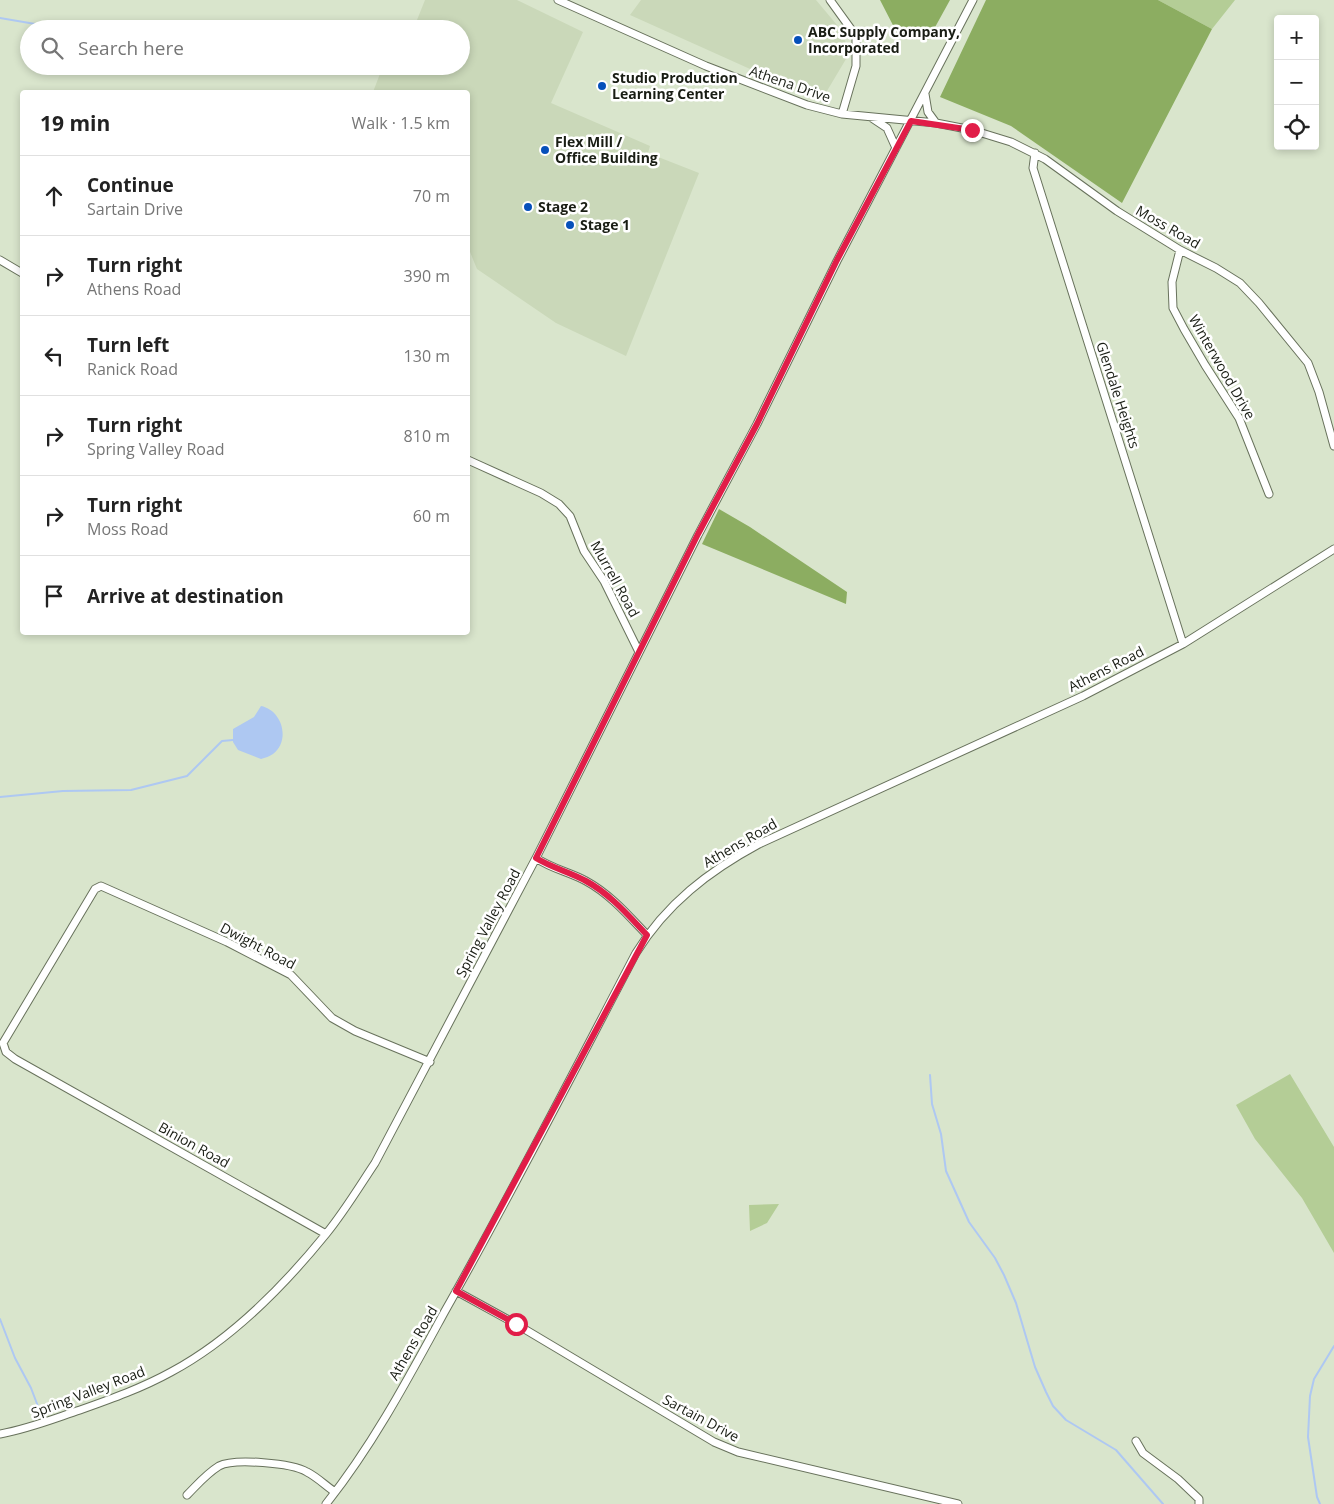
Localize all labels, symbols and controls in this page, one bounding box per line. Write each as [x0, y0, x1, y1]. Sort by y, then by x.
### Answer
map controls [1274, 15, 1319, 150]
button: + [1274, 15, 1319, 60]
search box [20, 20, 470, 75]
place label: ABC Supply Company, Incorporated [808, 22, 960, 57]
icon: search [38, 34, 66, 62]
marker: ABC Supply Company, Incorporated [792, 34, 804, 46]
text: Search here [78, 35, 184, 61]
button: − [1274, 60, 1319, 105]
street label: Athena Drive [747, 61, 833, 106]
place label: Studio Production Learning Center [612, 68, 738, 103]
marker: Studio Production Learning Center [596, 80, 608, 92]
button: locate [1274, 105, 1319, 150]
text: 19 min [40, 109, 110, 137]
text: Walk · 1.5 km [352, 112, 450, 134]
route end [961, 119, 984, 142]
place label: Flex Mill / Office Building [555, 132, 658, 167]
marker: Flex Mill / Office Building [539, 144, 551, 156]
text: Continue [87, 172, 174, 198]
icon: ahead [40, 182, 68, 210]
text: 70 m [413, 185, 450, 207]
place label: Stage 2 [538, 197, 588, 216]
text: Sartain Drive [87, 198, 183, 220]
street label: Moss Road [1133, 200, 1204, 253]
marker: Stage 2 [522, 201, 534, 213]
place label: Stage 1 [580, 215, 630, 234]
marker: Stage 1 [564, 219, 576, 231]
text: Turn right [87, 252, 182, 278]
icon: right [40, 262, 68, 290]
text: 390 m [404, 265, 450, 287]
text: Athens Road [87, 278, 181, 300]
street label: Winterwood Drive [1185, 311, 1260, 423]
text: Turn left [87, 332, 169, 358]
street label: Glendale Heights [1092, 339, 1145, 451]
icon: left [40, 342, 68, 370]
text: 130 m [404, 345, 450, 367]
text: Ranick Road [87, 358, 178, 380]
text: Turn right [87, 412, 182, 438]
icon: right [40, 422, 68, 450]
text: 810 m [404, 425, 450, 447]
text: Spring Valley Road [87, 438, 225, 460]
text: Turn right [87, 492, 182, 518]
icon: right [40, 502, 68, 530]
text: 60 m [413, 505, 450, 527]
text: Moss Road [87, 518, 169, 540]
street label: Murrell Road [587, 537, 644, 620]
icon: arrive [40, 582, 68, 610]
text: Arrive at destination [87, 583, 284, 609]
street label: Athens Road [1065, 641, 1147, 696]
street label: Athens Road [699, 814, 780, 871]
street label: Spring Valley Road [451, 865, 524, 980]
street label: Dwight Road [217, 918, 299, 973]
street label: Binion Road [155, 1117, 233, 1172]
street label: Athens Road [384, 1302, 441, 1383]
route start [505, 1313, 528, 1336]
street label: Spring Valley Road [28, 1361, 147, 1422]
street label: Sartain Drive [660, 1389, 743, 1446]

